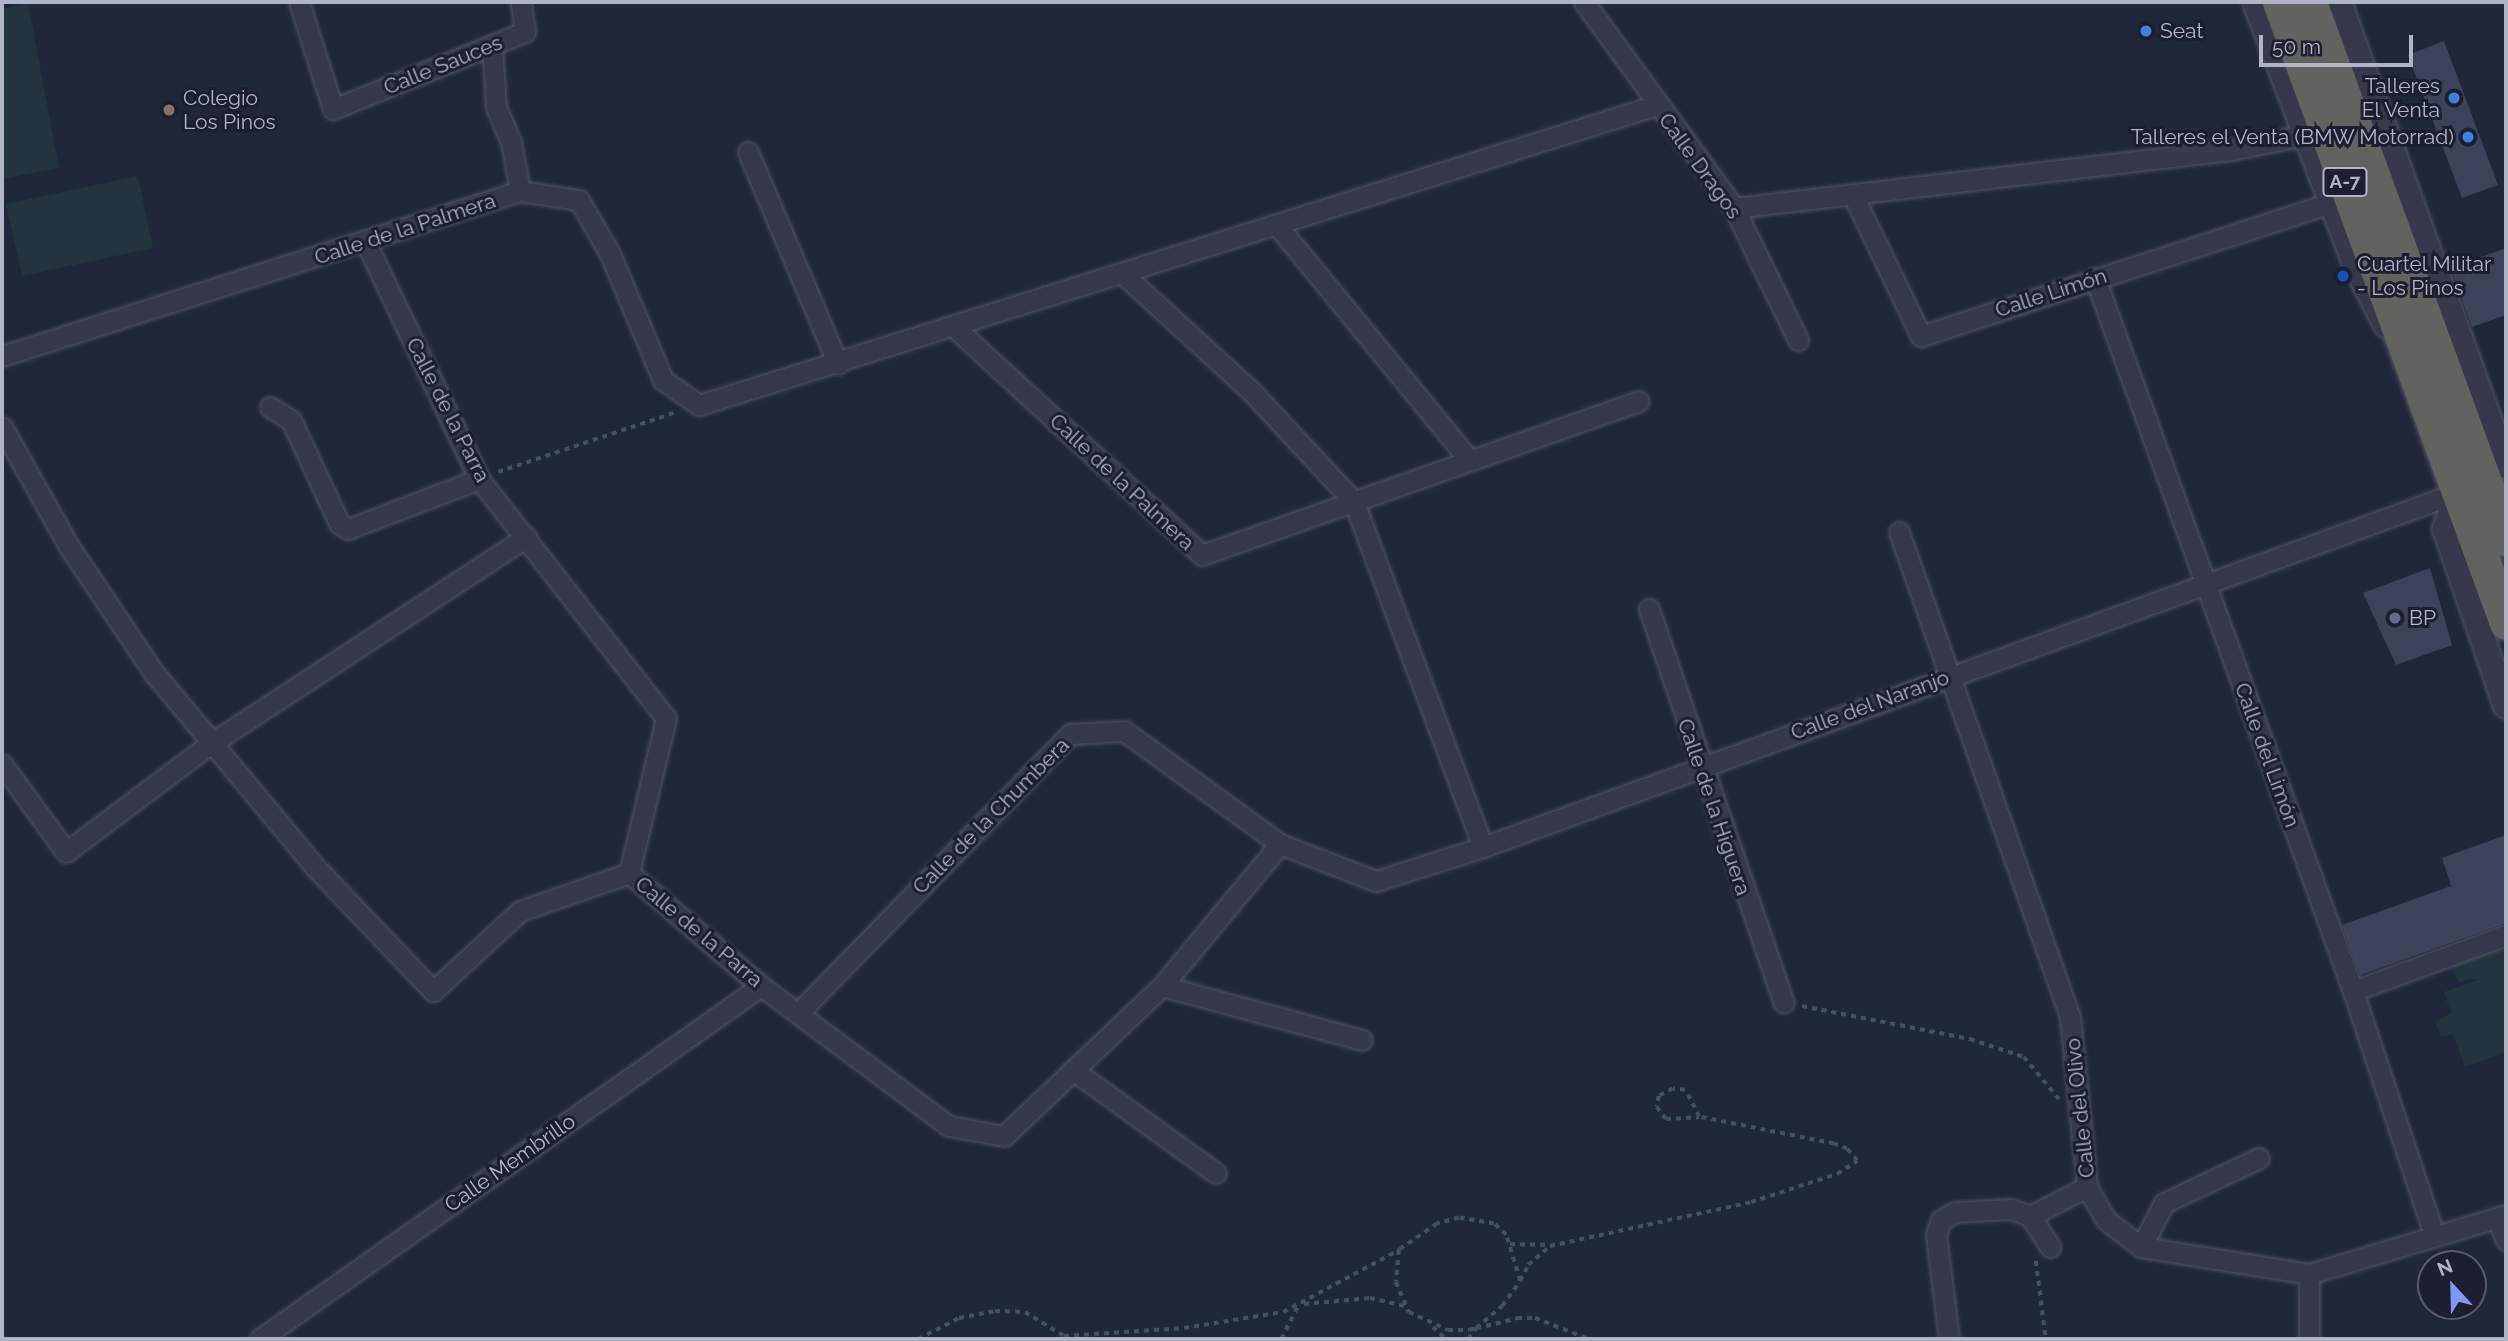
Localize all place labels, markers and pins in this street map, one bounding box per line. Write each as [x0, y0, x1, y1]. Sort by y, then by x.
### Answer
place label: Seat [2160, 18, 2203, 44]
marker: Seat [2138, 23, 2154, 39]
place label: Talleres El Venta [2360, 73, 2440, 123]
place label: Colegio Los Pinos [183, 85, 276, 135]
marker: Talleres El Venta [2446, 90, 2462, 106]
marker: Colegio Los Pinos [161, 102, 177, 118]
place label: Talleres el Venta (BMW Motorrad) [2129, 124, 2454, 150]
marker: Talleres el Venta (BMW Motorrad) [2460, 129, 2476, 145]
place label: Cuartel Militar - Los Pinos [2357, 251, 2492, 301]
marker: Cuartel Militar - Los Pinos [2335, 268, 2351, 284]
place label: BP [2409, 605, 2436, 631]
marker: BP [2387, 610, 2403, 626]

